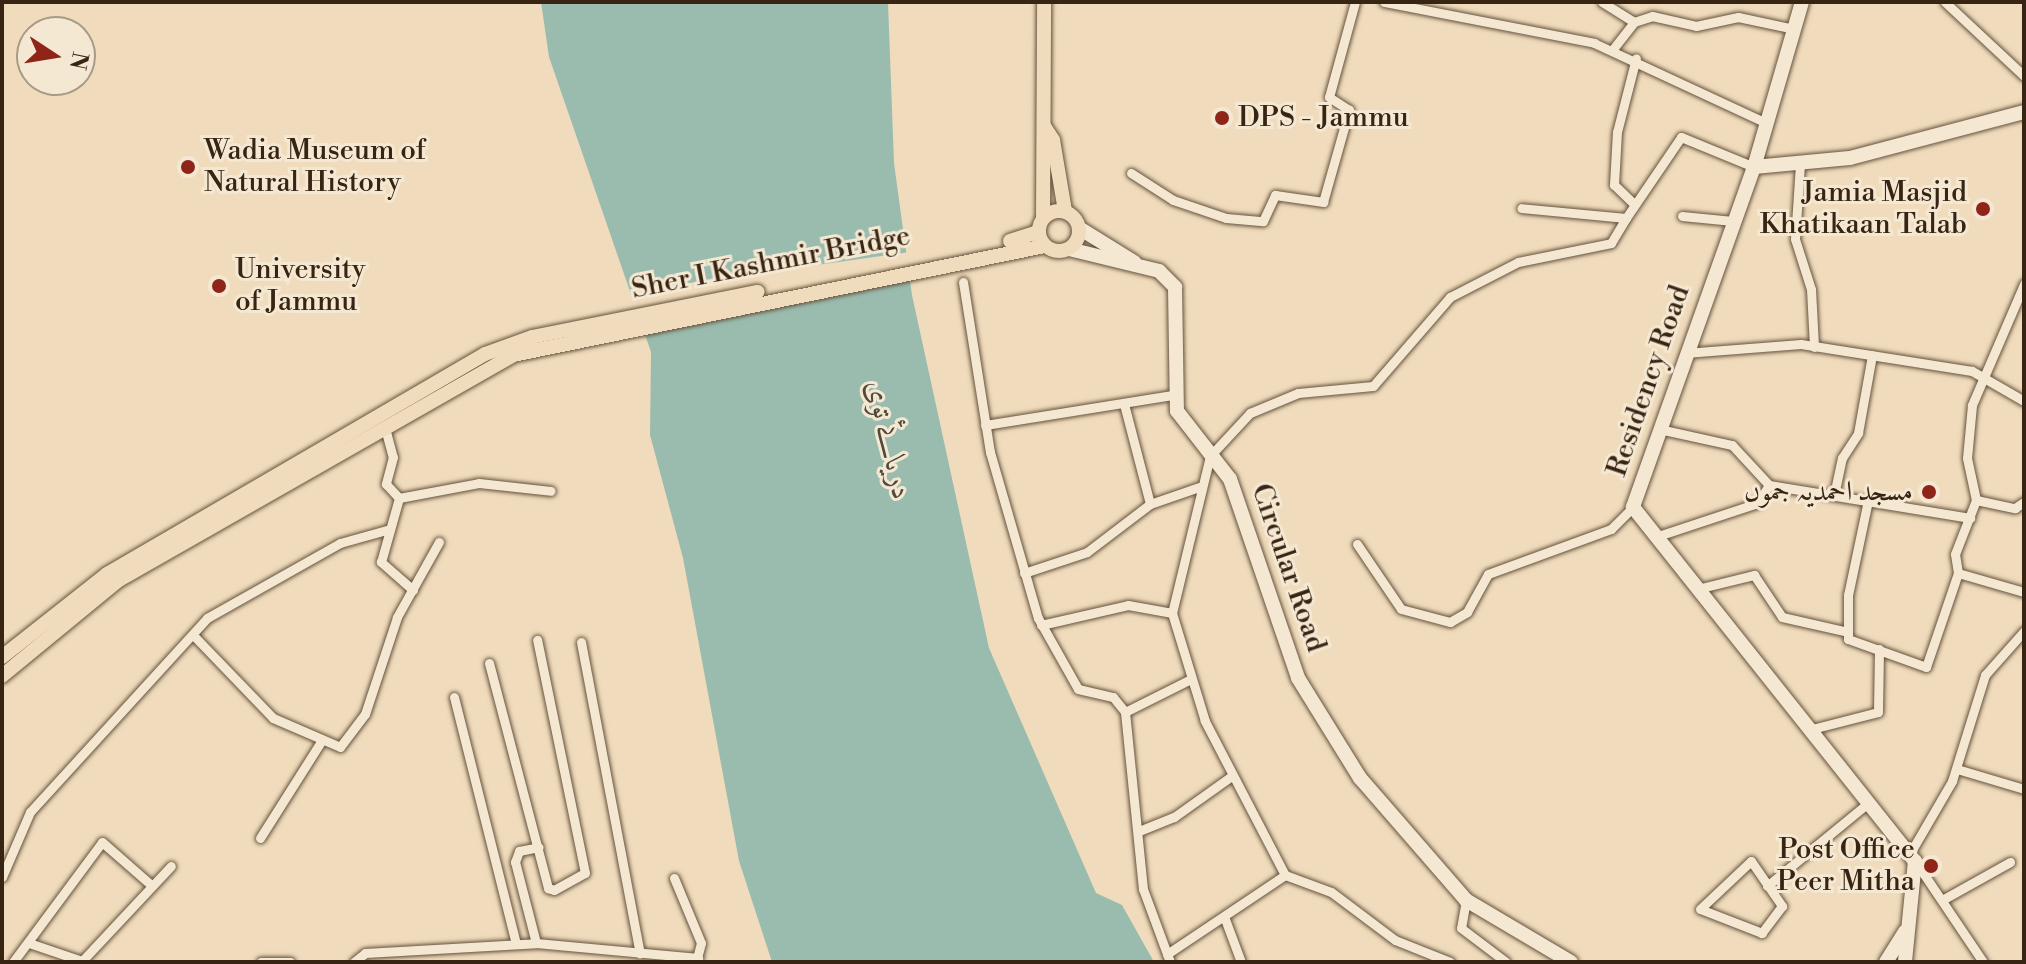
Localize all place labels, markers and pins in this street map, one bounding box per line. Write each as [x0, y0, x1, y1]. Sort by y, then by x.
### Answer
place label: DPS - Jammu [1238, 101, 1409, 135]
marker: DPS - Jammu [1213, 109, 1231, 127]
place label: Wadia Museum of Natural History [204, 134, 426, 200]
marker: Wadia Museum of Natural History [179, 158, 197, 176]
place label: Jamia Masjid Khatikaan Talab [1760, 176, 1967, 242]
marker: Jamia Masjid Khatikaan Talab [1974, 200, 1992, 218]
place label: University of Jammu [235, 253, 365, 319]
marker: University of Jammu [210, 277, 228, 295]
place label: مسجد احمدیہ جموں [1744, 475, 1913, 509]
marker: مسجد احمدیہ جموں [1920, 483, 1938, 501]
place label: Post Office Peer Mitha [1777, 833, 1915, 899]
marker: Post Office Peer Mitha [1922, 857, 1940, 875]

